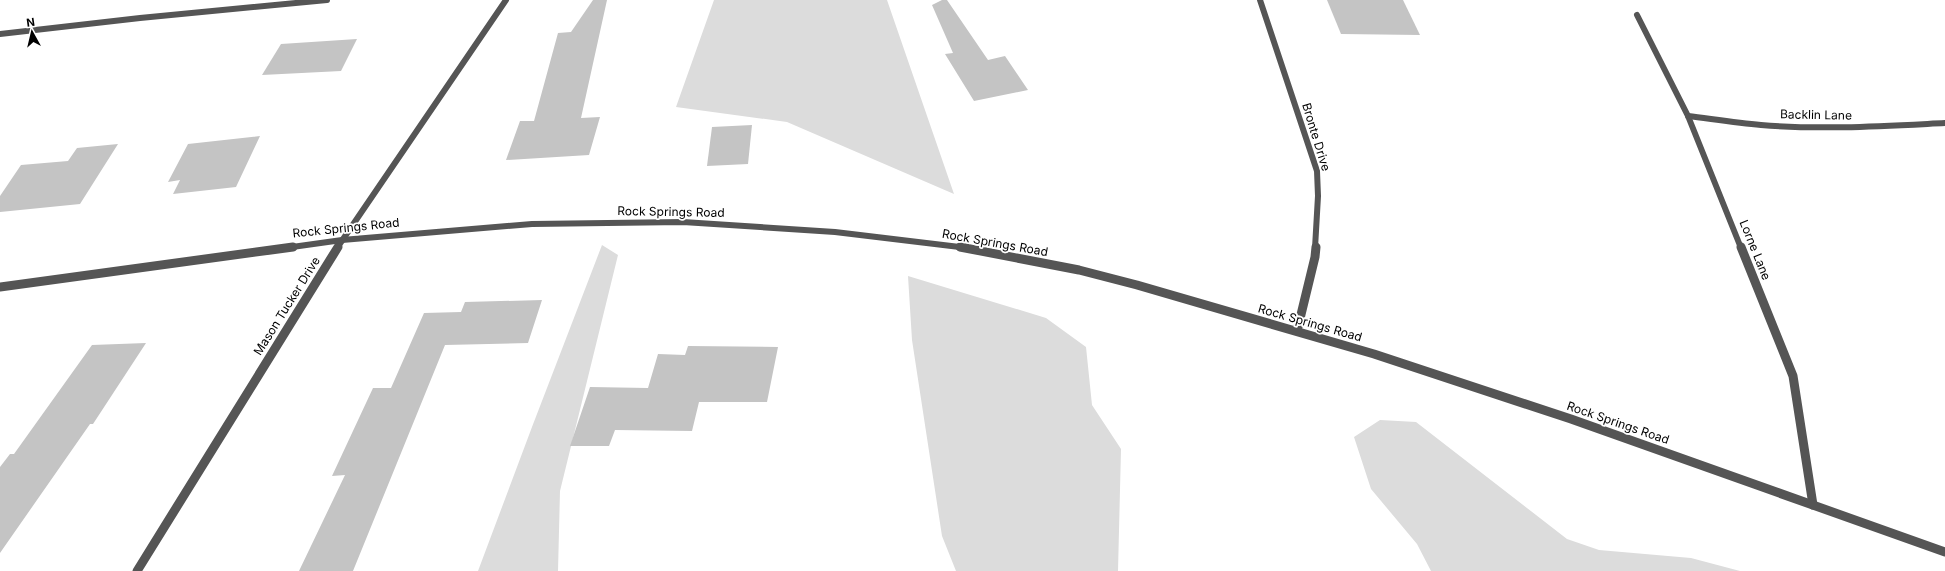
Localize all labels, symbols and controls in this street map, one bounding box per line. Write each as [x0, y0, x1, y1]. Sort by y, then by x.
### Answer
north arrow [12, 12, 52, 52]
text: N [25, 15, 36, 30]
street label: Bronte Drive [1299, 101, 1334, 173]
street label: Backlin Lane [1780, 106, 1852, 123]
street label: Rock Springs Road [617, 203, 725, 220]
street label: Rock Springs Road [292, 214, 400, 241]
street label: Lorne Lane [1737, 217, 1774, 282]
street label: Rock Springs Road [941, 226, 1049, 259]
street label: Mason Tucker Drive [250, 254, 323, 358]
street label: Rock Springs Road [1256, 301, 1364, 345]
street label: Rock Springs Road [1565, 398, 1671, 447]

